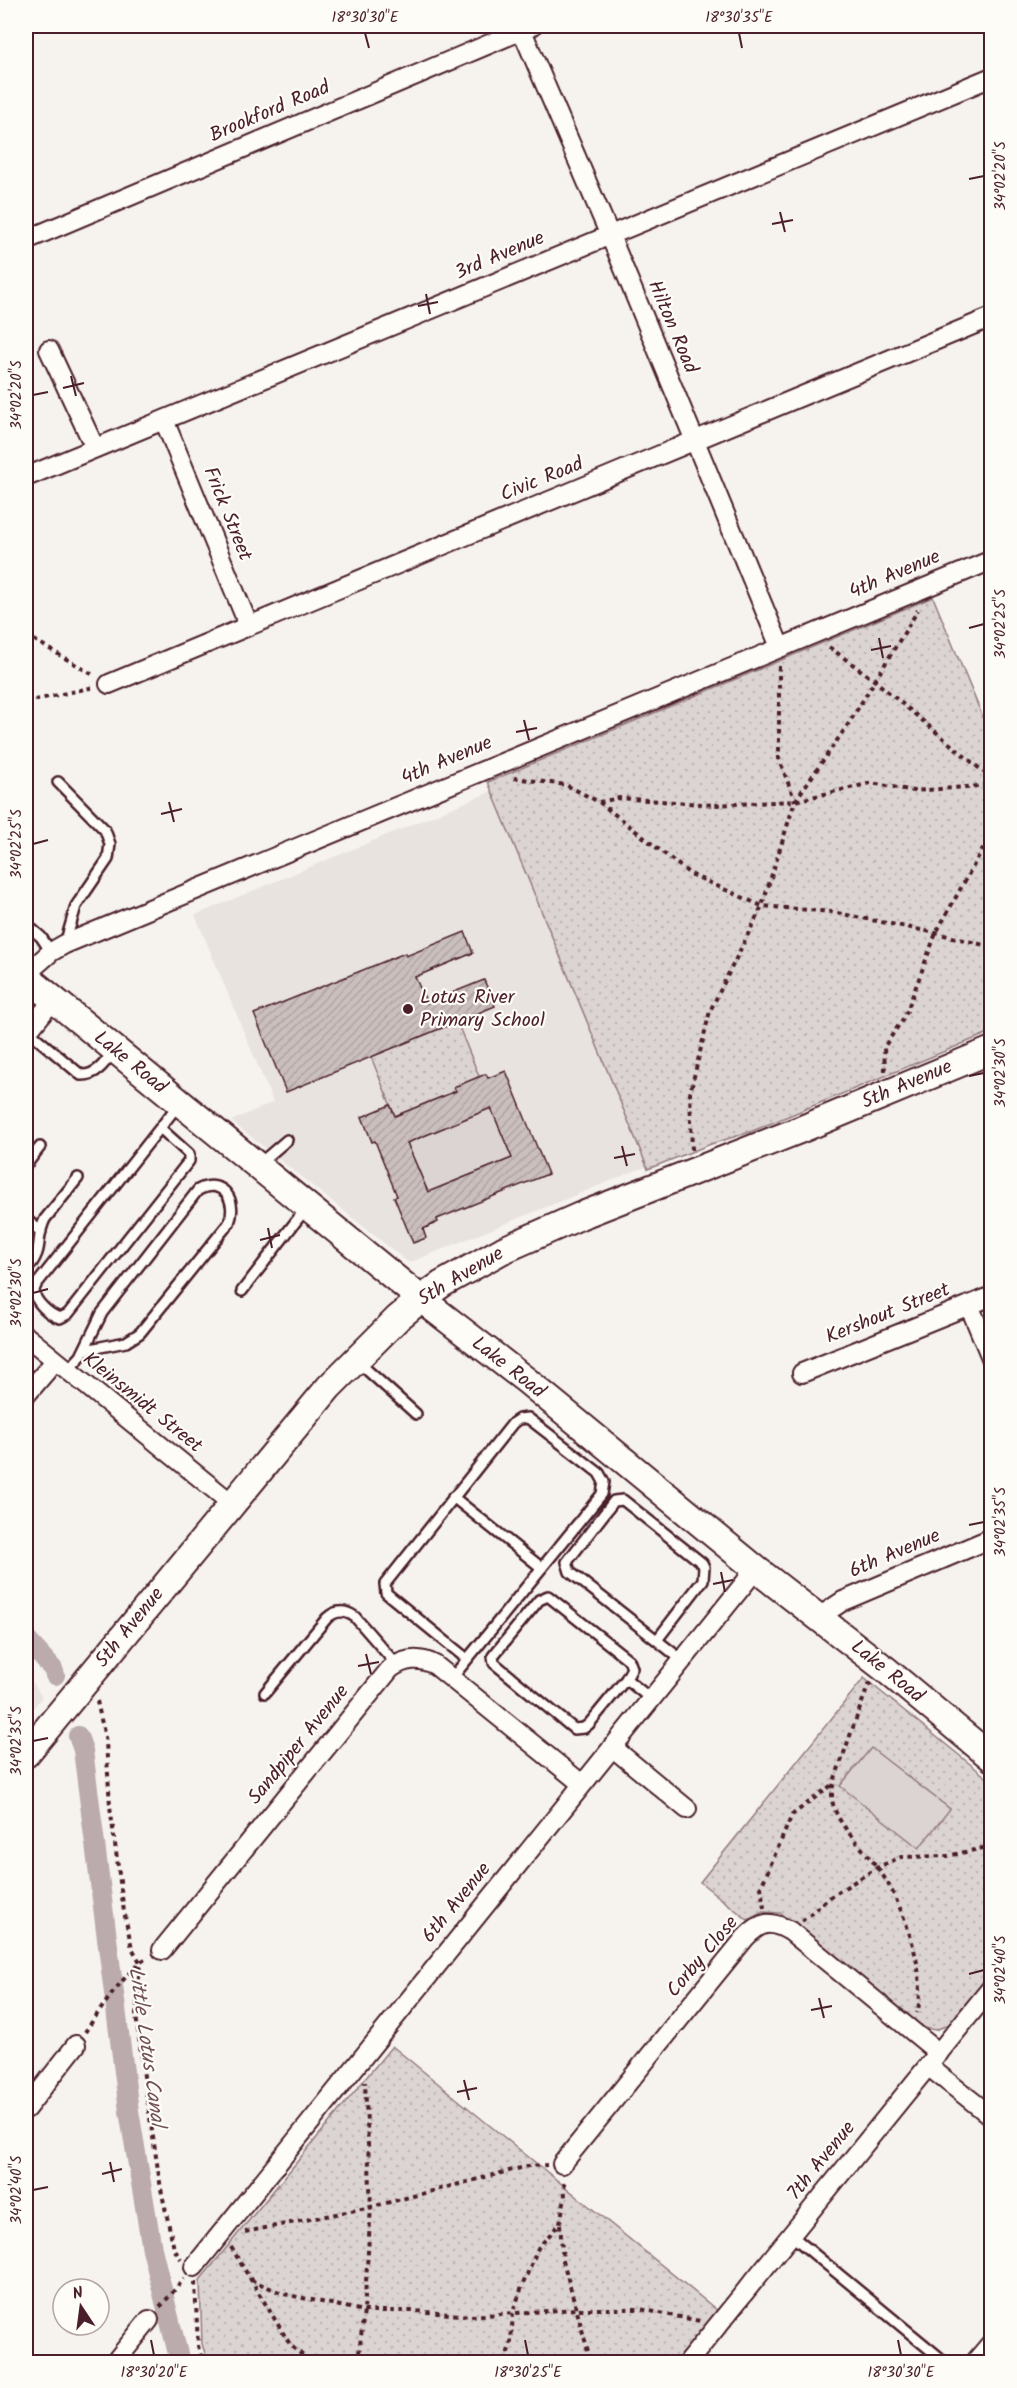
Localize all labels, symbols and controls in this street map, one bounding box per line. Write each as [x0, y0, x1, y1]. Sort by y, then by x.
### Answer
text: 18°30'30"E [332, 6, 400, 30]
text: 18°30'35"E [705, 6, 774, 30]
street label: Brookford Road [205, 72, 336, 152]
text: 34°02'20"S [989, 141, 1013, 211]
street label: 3rd Avenue [450, 223, 550, 289]
street label: Hilton Road [638, 275, 706, 380]
text: 34°02'20"S [5, 360, 29, 430]
street label: Civic Road [496, 448, 589, 511]
street label: Frick Street [194, 462, 260, 566]
street label: 4th Avenue [844, 541, 946, 609]
text: 34°02'25"S [989, 589, 1013, 659]
street label: 4th Avenue [396, 727, 498, 795]
text: 34°02'25"S [5, 809, 29, 879]
place label: Lotus River Primary School [420, 982, 545, 1037]
marker: Lotus River Primary School [401, 1002, 415, 1016]
street label: Lake Road [86, 1023, 175, 1103]
text: 34°02'30"S [989, 1038, 1013, 1108]
street label: 5th Avenue [857, 1051, 957, 1119]
street label: 5th Avenue [412, 1239, 510, 1315]
text: 34°02'30"S [5, 1258, 29, 1328]
street label: Kershout Street [821, 1274, 955, 1354]
street label: Lake Road [464, 1329, 553, 1408]
street label: Kleinsmidt Street [75, 1344, 209, 1462]
text: 34°02'35"S [989, 1487, 1013, 1557]
street label: 6th Avenue [844, 1520, 946, 1588]
street label: 5th Avenue [87, 1581, 173, 1675]
street label: Lake Road [843, 1632, 932, 1712]
street label: Sandpiper Avenue [240, 1678, 358, 1812]
text: 34°02'35"S [5, 1706, 29, 1776]
street label: 6th Avenue [414, 1855, 500, 1951]
street label: Corby Close [659, 1909, 747, 2005]
text: 34°02'40"S [989, 1935, 1013, 2005]
water label: Little Lotus Canal [118, 1965, 174, 2133]
street label: 7th Avenue [780, 2114, 864, 2208]
text: 34°02'40"S [5, 2155, 29, 2225]
north arrow [51, 2277, 111, 2337]
text: N [70, 2281, 86, 2307]
text: 18°30'20"E [120, 2361, 189, 2385]
text: 18°30'25"E [494, 2361, 563, 2385]
text: 18°30'30"E [868, 2361, 936, 2385]

